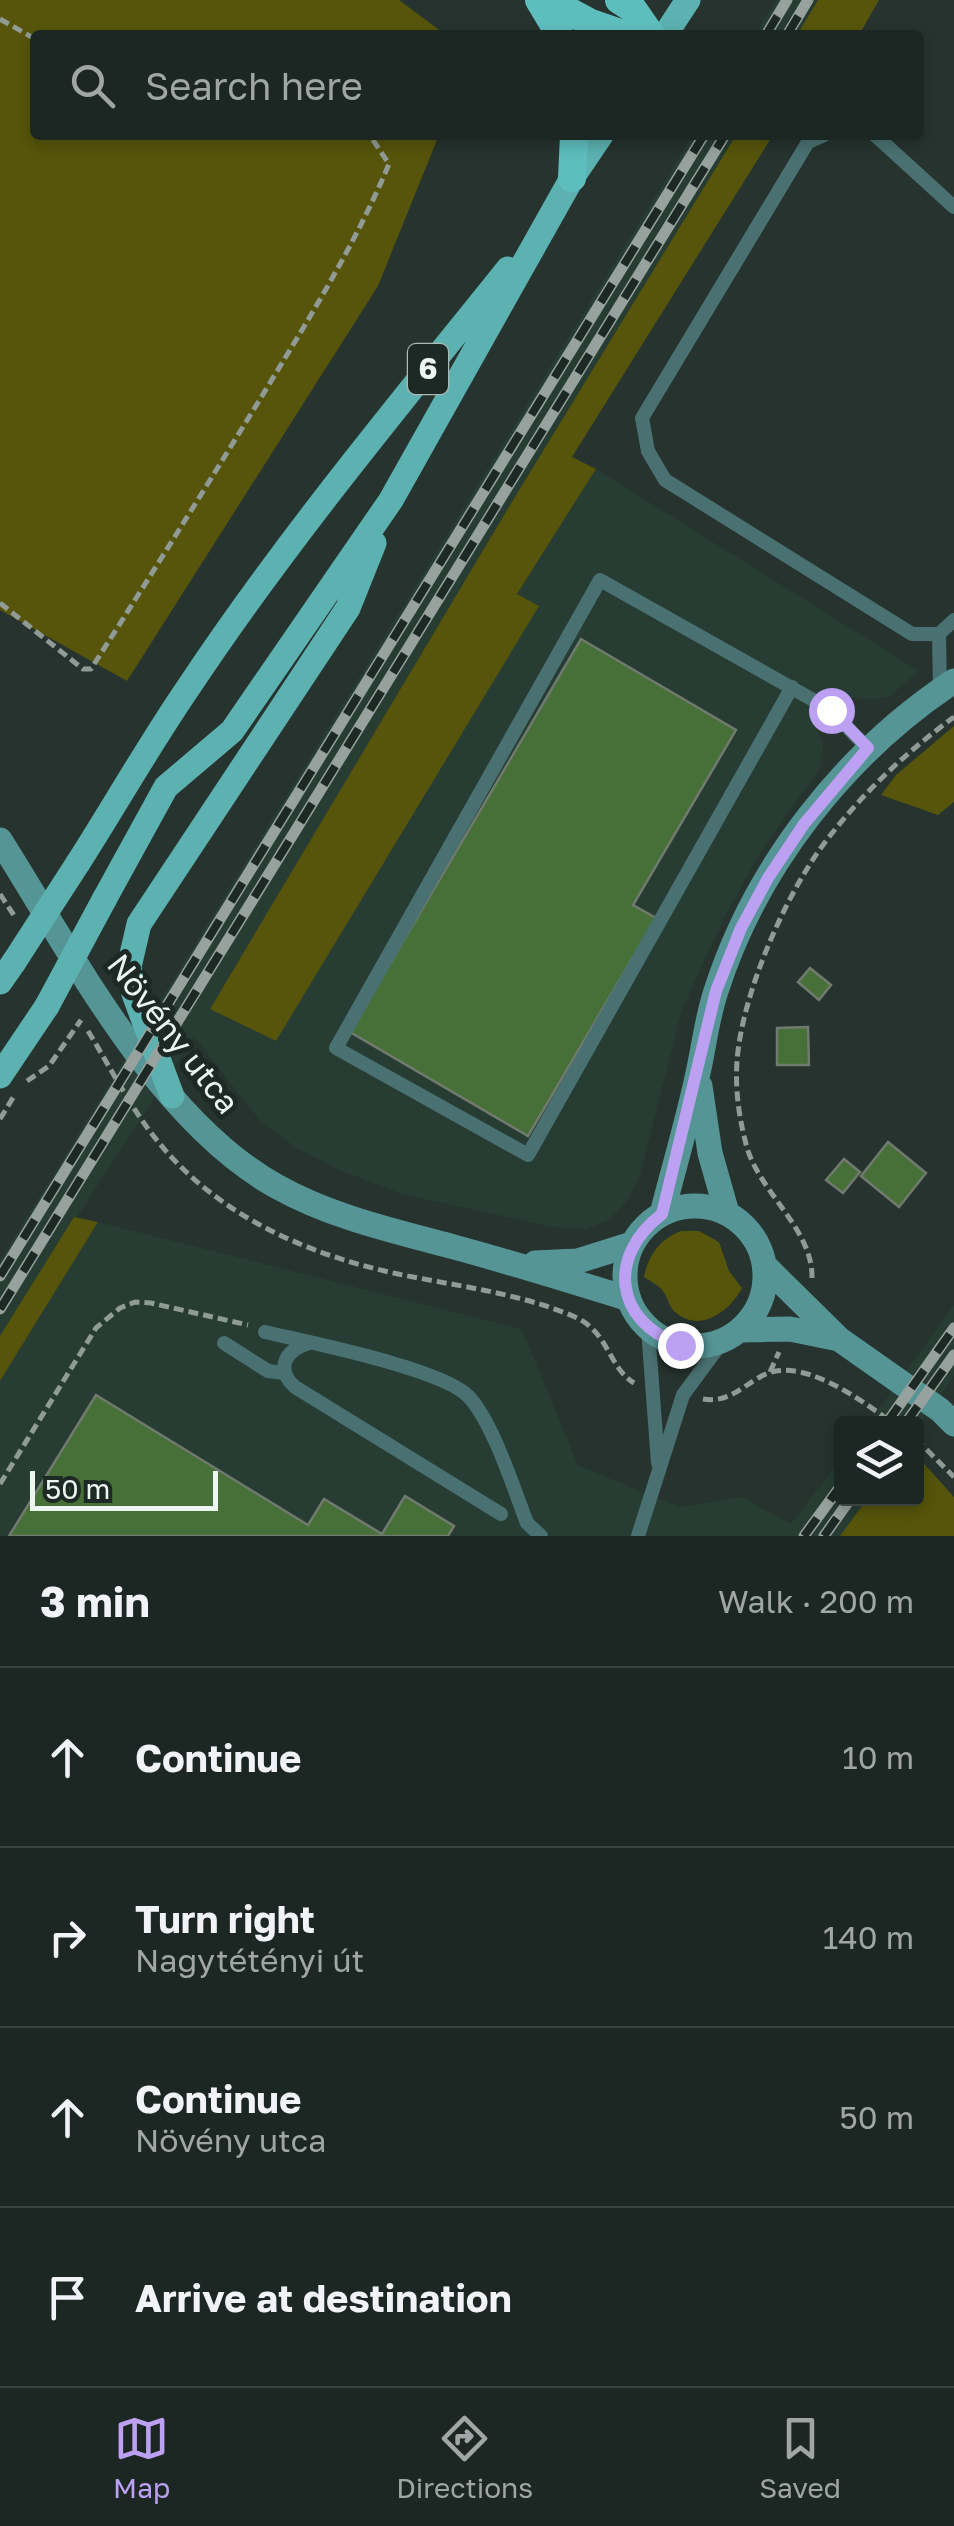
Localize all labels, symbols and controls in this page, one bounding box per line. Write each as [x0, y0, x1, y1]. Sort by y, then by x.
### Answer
search box [30, 30, 924, 140]
icon: search [65, 58, 120, 113]
text: Search here [145, 63, 363, 108]
road number: 6 [408, 344, 448, 394]
route start [809, 688, 855, 734]
street label: Növény utca [100, 946, 248, 1120]
route end [658, 1323, 704, 1369]
map controls [834, 1416, 924, 1506]
button: layers [834, 1416, 924, 1506]
scale bar [30, 1466, 218, 1510]
text: 50 m [45, 1472, 110, 1505]
text: 3 min [40, 1576, 150, 1626]
text: Walk · 200 m [718, 1582, 914, 1620]
icon: ahead [40, 1730, 95, 1785]
text: Continue [135, 1735, 301, 1780]
text: 10 m [842, 1738, 914, 1776]
text: Turn right [135, 1896, 315, 1941]
icon: right [40, 1910, 95, 1965]
text: 140 m [823, 1918, 914, 1956]
text: Nagytétényi út [135, 1941, 364, 1979]
text: Continue [135, 2076, 301, 2121]
icon: ahead [40, 2090, 95, 2145]
text: 50 m [839, 2098, 914, 2136]
text: Növény utca [135, 2121, 326, 2159]
icon: arrive [40, 2270, 95, 2325]
text: Arrive at destination [135, 2275, 512, 2320]
tab: Map [113, 2411, 170, 2504]
tab: Directions [396, 2411, 533, 2504]
tab: Saved [759, 2411, 841, 2504]

